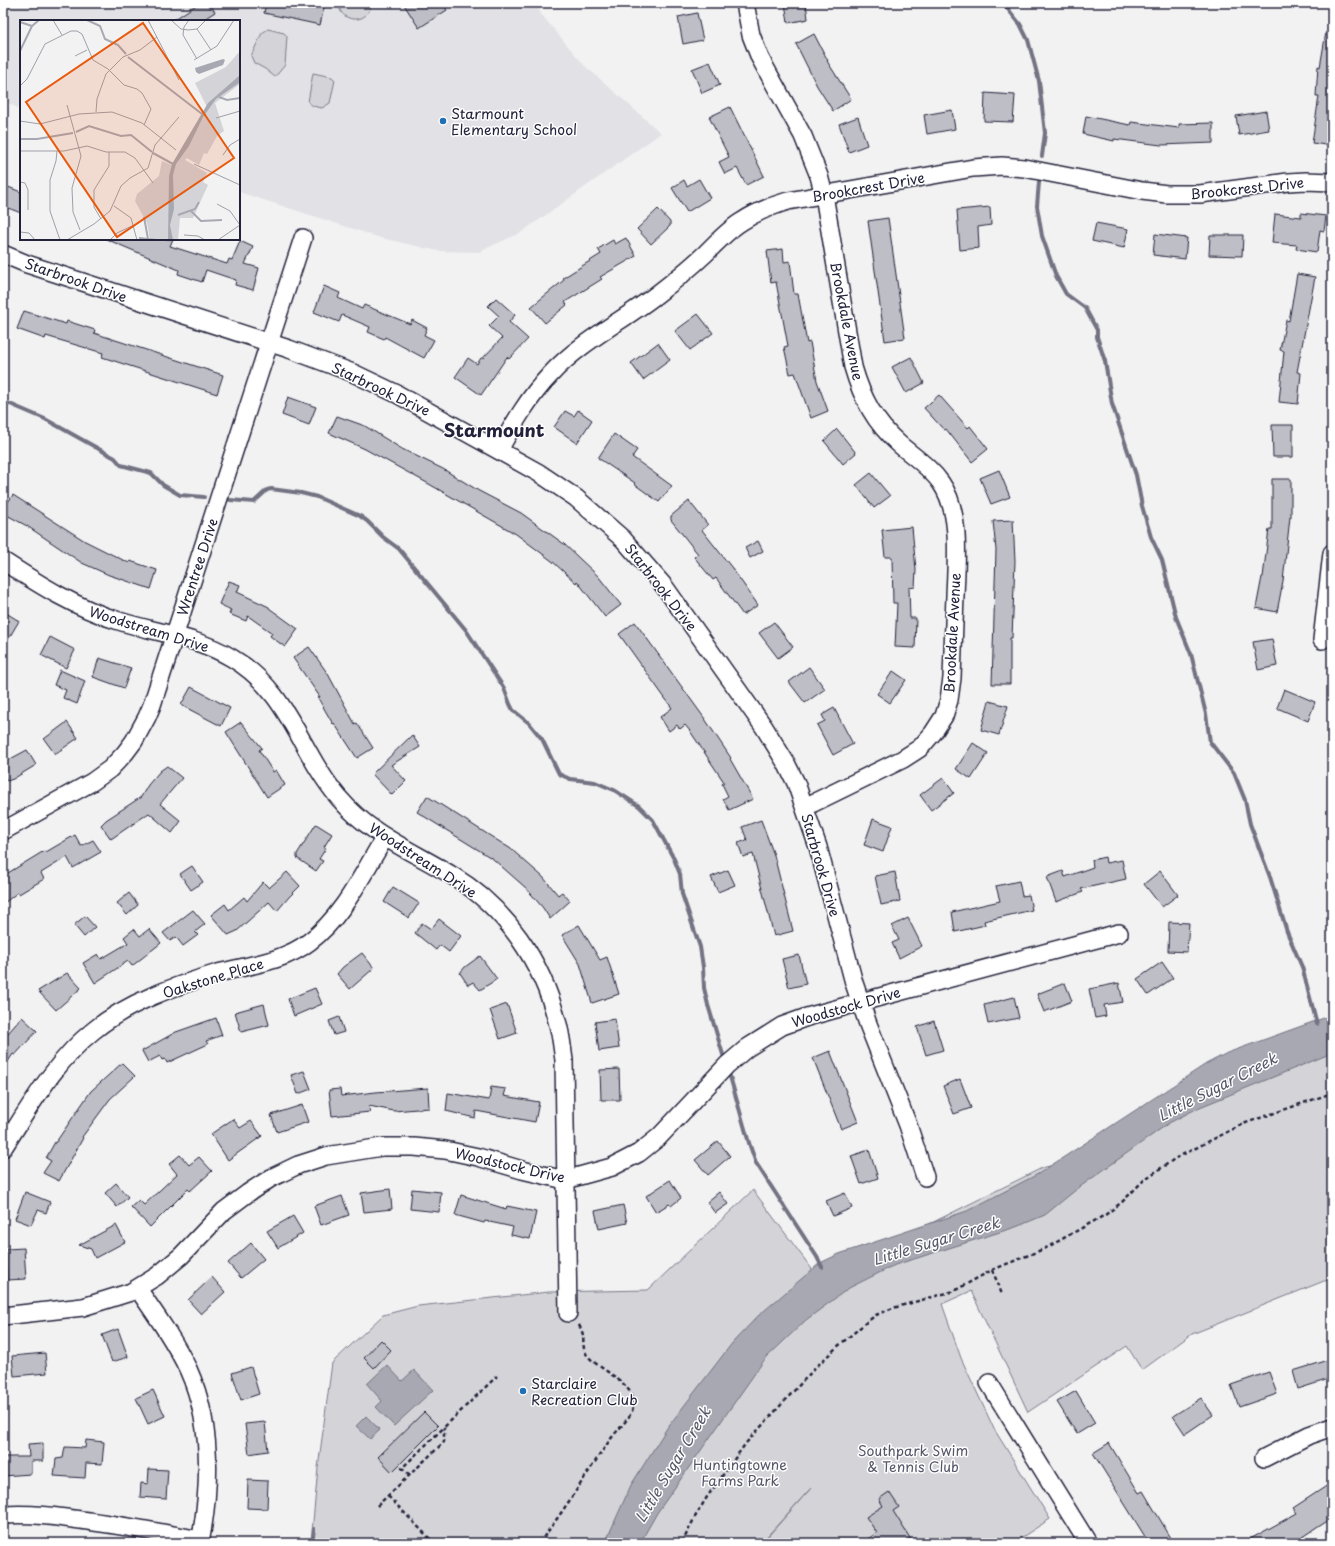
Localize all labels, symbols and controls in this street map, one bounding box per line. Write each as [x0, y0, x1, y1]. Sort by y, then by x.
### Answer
inset map [20, 20, 240, 240]
place label: Starmount Elementary School [451, 103, 577, 140]
marker: Starmount Elementary School [438, 116, 448, 126]
street label: Brookcrest Drive [810, 167, 926, 207]
street label: Brookcrest Drive [1189, 172, 1305, 204]
street label: Starbrook Drive [22, 253, 130, 307]
street label: Brookdale Avenue [825, 260, 869, 382]
street label: Starbrook Drive [328, 357, 434, 421]
district label: Starmount [444, 416, 545, 443]
street label: Wrentree Drive [171, 515, 223, 619]
street label: Starbrook Drive [620, 539, 702, 635]
street label: Brookdale Avenue [938, 572, 966, 694]
street label: Woodstream Drive [86, 601, 212, 657]
street label: Starbrook Drive [796, 811, 846, 919]
street label: Woodstream Drive [365, 817, 481, 903]
street label: Oakstone Place [160, 953, 266, 1003]
street label: Woodstock Drive [789, 981, 903, 1033]
water label: Little Sugar Creek [1153, 1046, 1282, 1126]
street label: Woodstock Drive [453, 1142, 567, 1188]
water label: Little Sugar Creek [870, 1210, 1003, 1270]
place label: Starclaire Recreation Club [531, 1373, 638, 1410]
marker: Starclaire Recreation Club [518, 1386, 528, 1396]
water label: Little Sugar Creek [628, 1401, 716, 1526]
park label: Southpark Swim & Tennis Club [858, 1440, 968, 1477]
park label: Huntingtowne Farms Park [693, 1454, 787, 1491]

